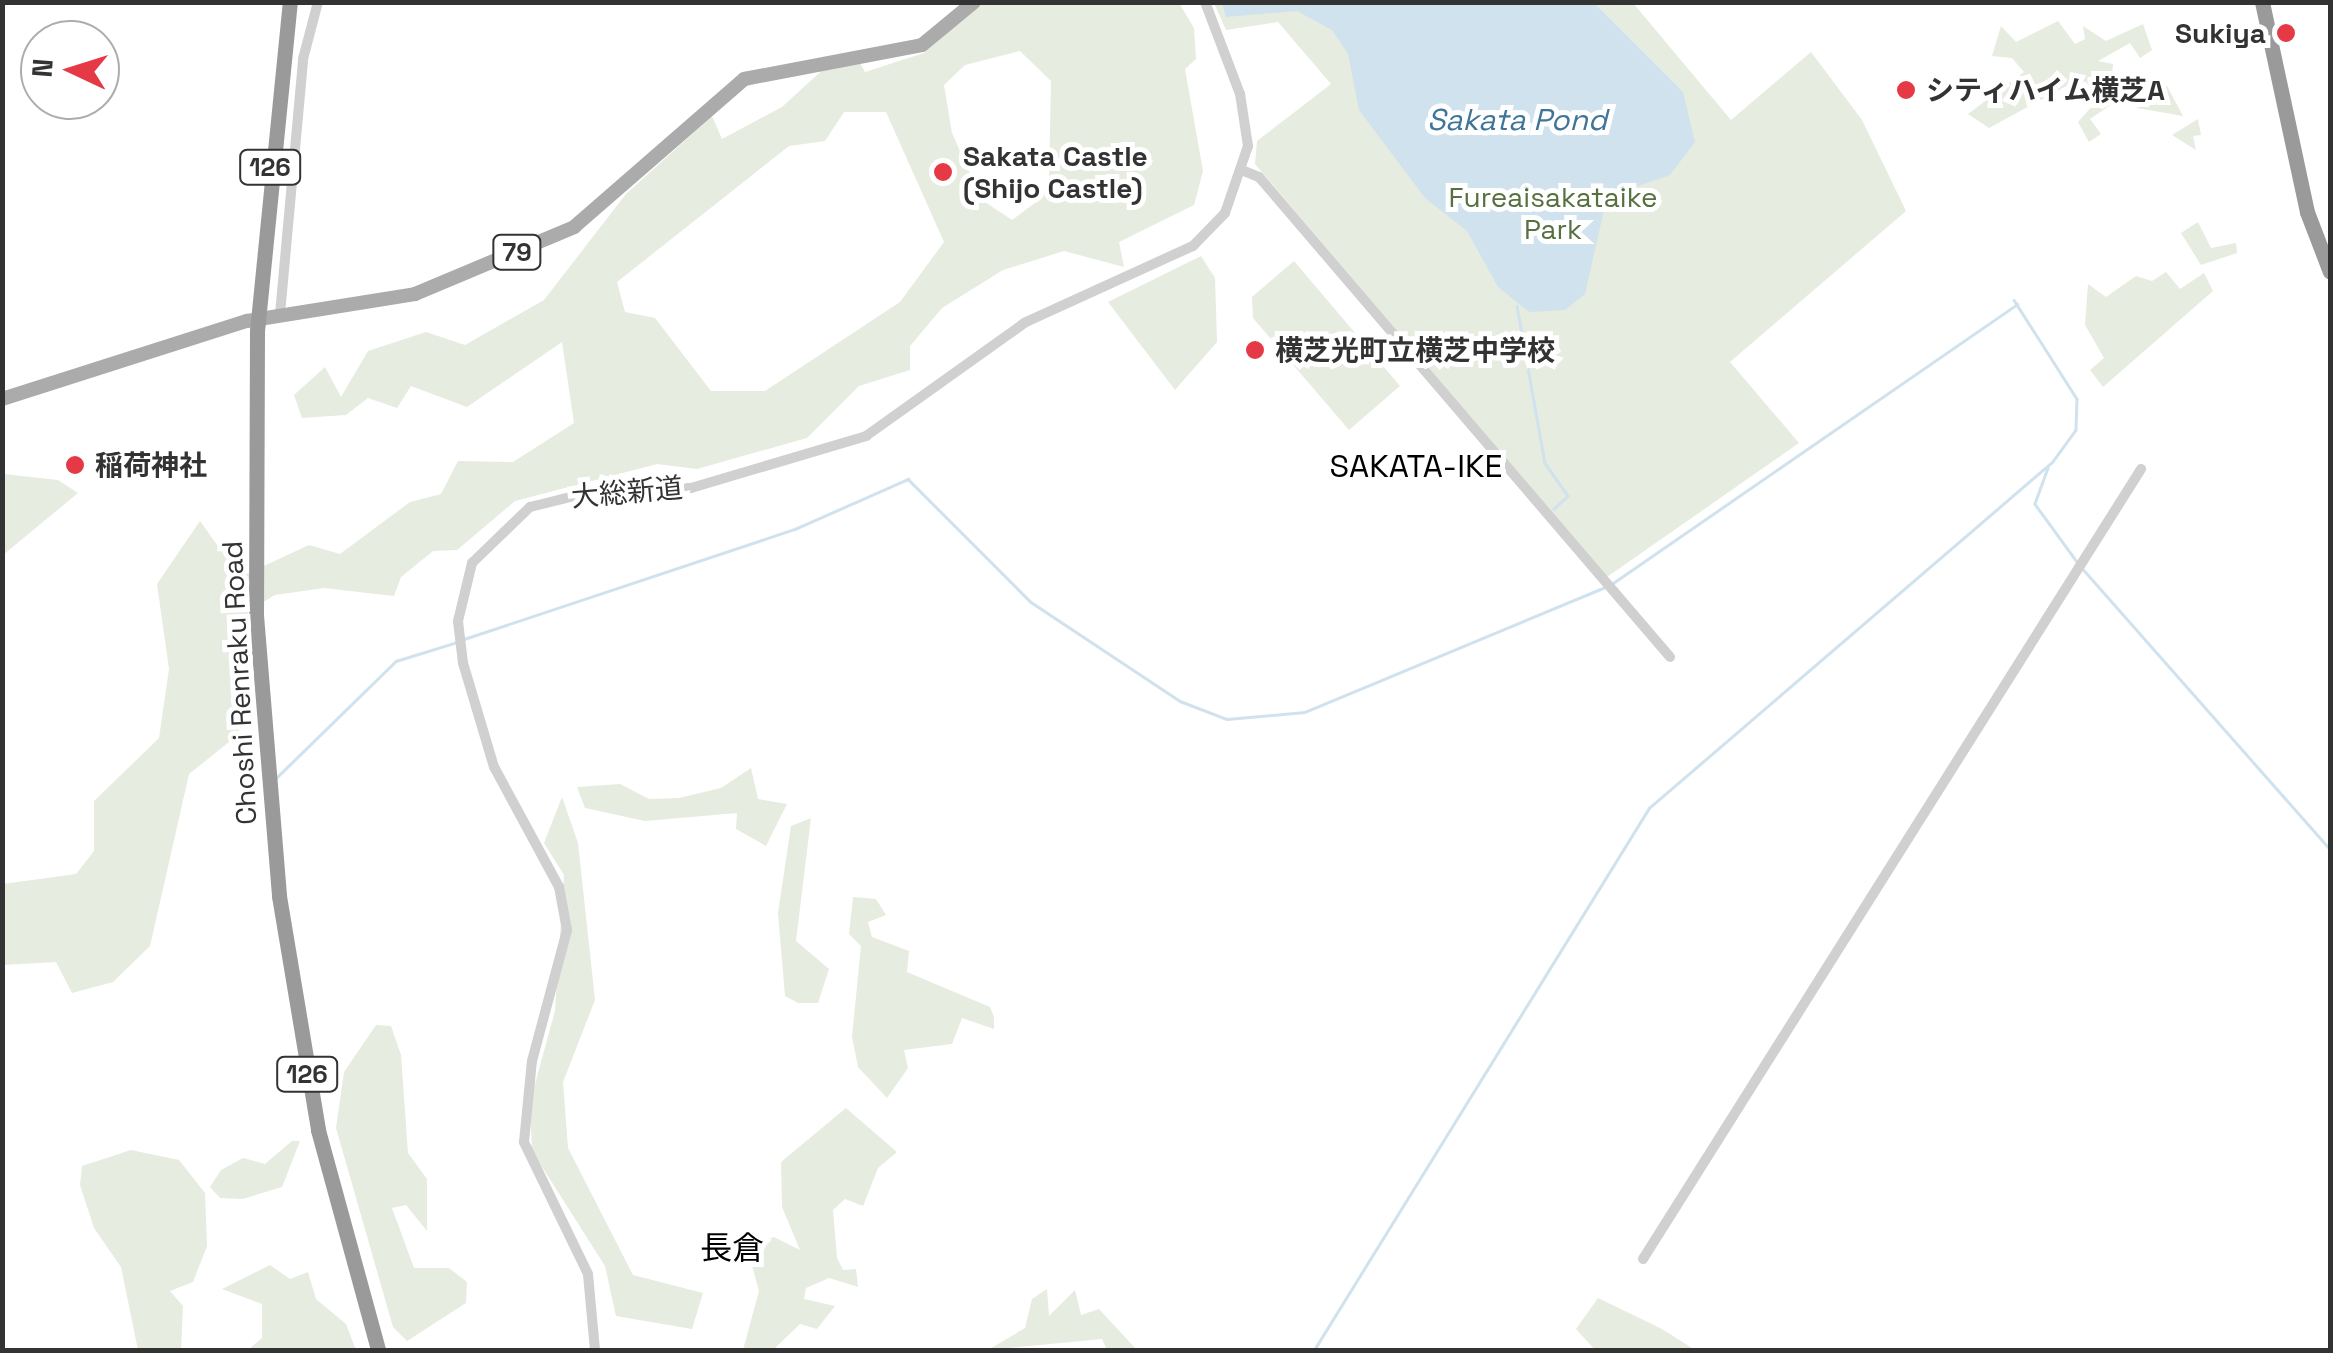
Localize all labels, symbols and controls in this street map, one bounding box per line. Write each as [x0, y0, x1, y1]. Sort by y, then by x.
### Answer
place label: Sukiya [2175, 16, 2266, 50]
north arrow [20, 20, 120, 120]
marker: Sukiya [2275, 22, 2297, 44]
text: N [23, 57, 61, 79]
place label: シティハイム横芝A [1926, 73, 2168, 107]
marker: シティハイム横芝A [1895, 79, 1917, 101]
water label: Sakata Pond [1427, 102, 1607, 138]
place label: Sakata Castle (Shijo Castle) [963, 139, 1148, 205]
road number: 126 [238, 147, 302, 187]
marker: Sakata Castle (Shijo Castle) [932, 161, 954, 183]
park label: Fureaisakataike Park [1448, 180, 1658, 246]
road number: 79 [492, 232, 542, 272]
place label: 横芝光町立横芝中学校 [1275, 333, 1555, 367]
marker: 横芝光町立横芝中学校 [1244, 339, 1266, 361]
district label: SAKATA-IKE [1317, 447, 1515, 485]
place label: 稲荷神社 [95, 448, 207, 482]
marker: 稲荷神社 [64, 454, 86, 476]
street label: 大総新道 [570, 470, 684, 514]
street label: Choshi Renraku Road [215, 540, 263, 826]
road number: 126 [274, 1054, 340, 1094]
district label: 長倉 [700, 1229, 764, 1267]

